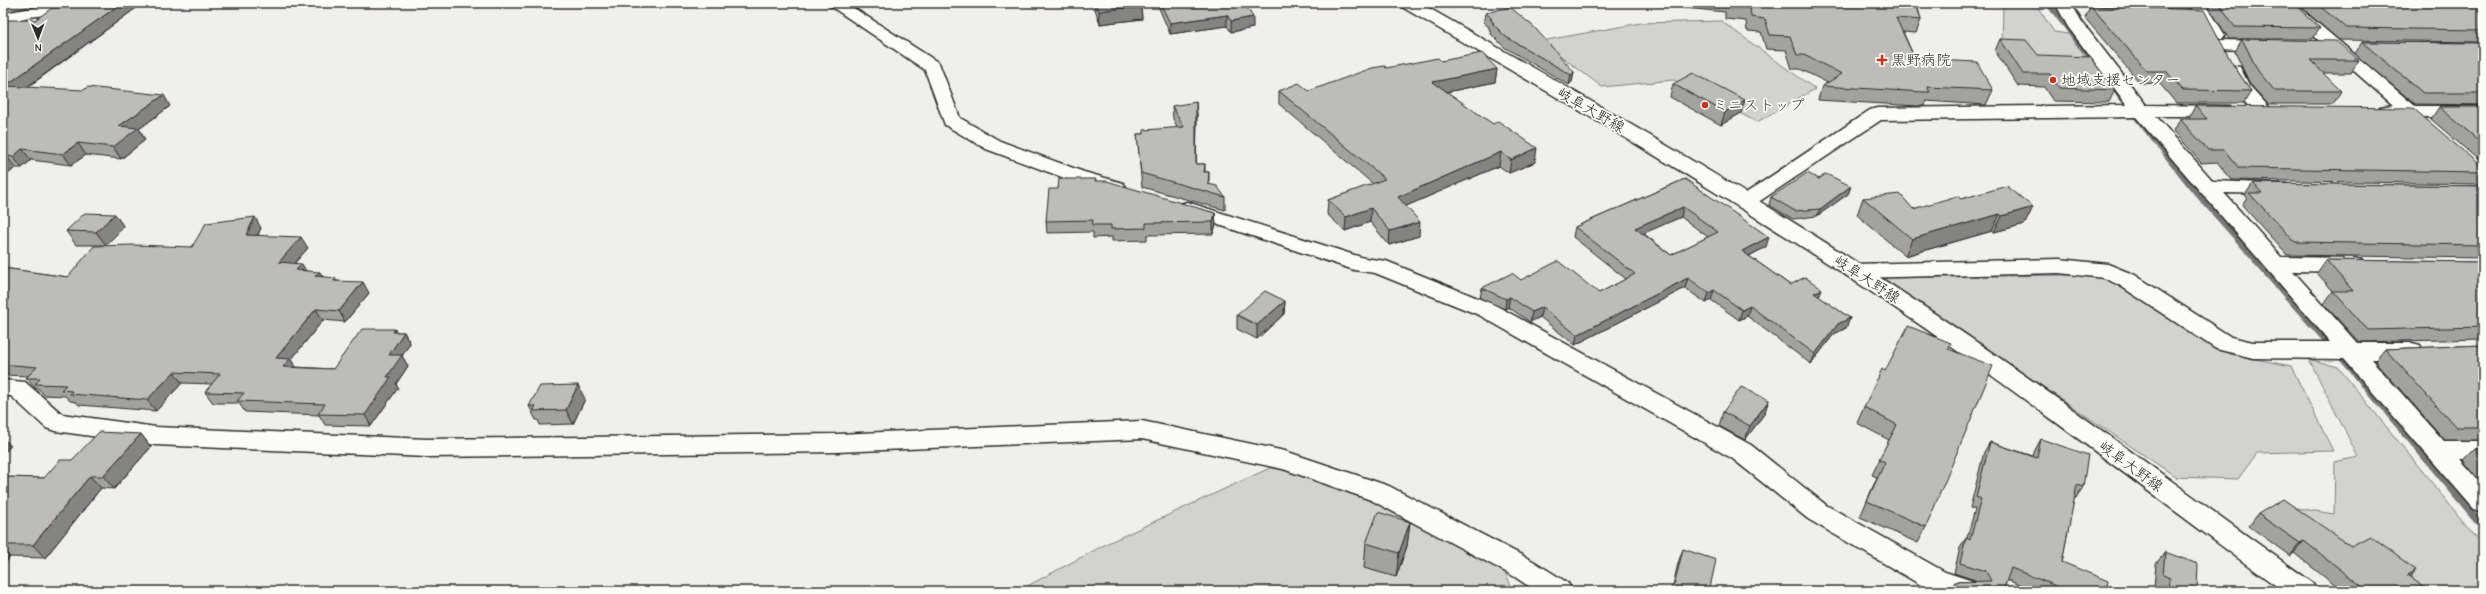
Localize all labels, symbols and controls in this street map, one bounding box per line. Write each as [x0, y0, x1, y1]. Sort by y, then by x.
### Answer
north arrow [18, 18, 58, 58]
text: N [34, 41, 42, 54]
place label: 黒野病院 [1891, 51, 1951, 69]
marker: 黒野病院 [1876, 54, 1888, 66]
place label: 地域支援センター [2061, 71, 2180, 89]
marker: 地域支援センター [2048, 75, 2058, 85]
street label: 岐阜大野線 [1554, 83, 1628, 137]
place label: ミニストップ [1713, 96, 1805, 114]
marker: ミニストップ [1700, 100, 1710, 110]
street label: 岐阜大野線 [1831, 251, 1903, 307]
street label: 岐阜大野線 [2095, 437, 2167, 495]

